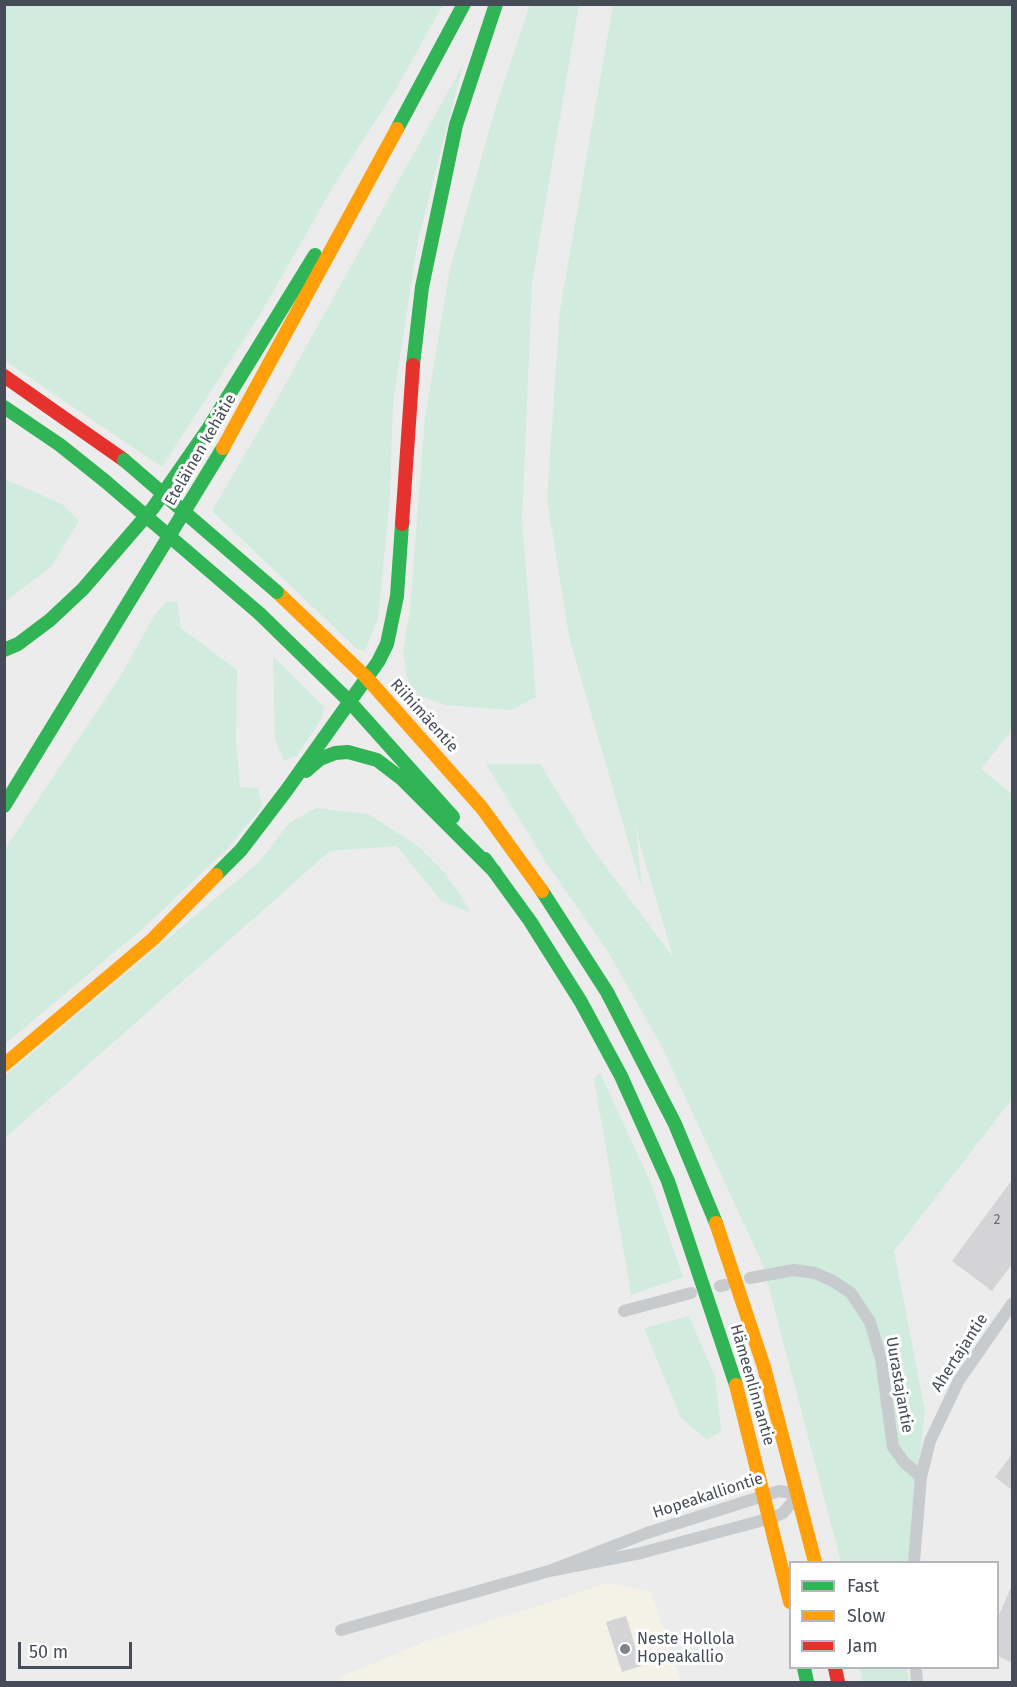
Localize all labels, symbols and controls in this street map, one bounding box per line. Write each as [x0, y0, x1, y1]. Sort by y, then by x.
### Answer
street label: Eteläinen kehätie [161, 391, 241, 509]
street label: Riihimäentie [386, 675, 462, 757]
house number: 2 [994, 1212, 1000, 1228]
street label: Ahertajantie [928, 1310, 992, 1396]
street label: Hämeenlinnantie [726, 1322, 778, 1448]
street label: Uurastajantie [881, 1335, 917, 1435]
street label: Hopeakalliontie [650, 1469, 766, 1523]
legend [789, 1561, 999, 1669]
text: Fast [847, 1575, 879, 1597]
text: Slow [847, 1605, 885, 1627]
scale bar [21, 1630, 135, 1668]
place label: Neste Hollola Hopeakallio [637, 1630, 735, 1668]
text: Jam [847, 1635, 878, 1657]
text: 50 m [29, 1641, 68, 1663]
marker: Neste Hollola Hopeakallio [618, 1642, 632, 1656]

